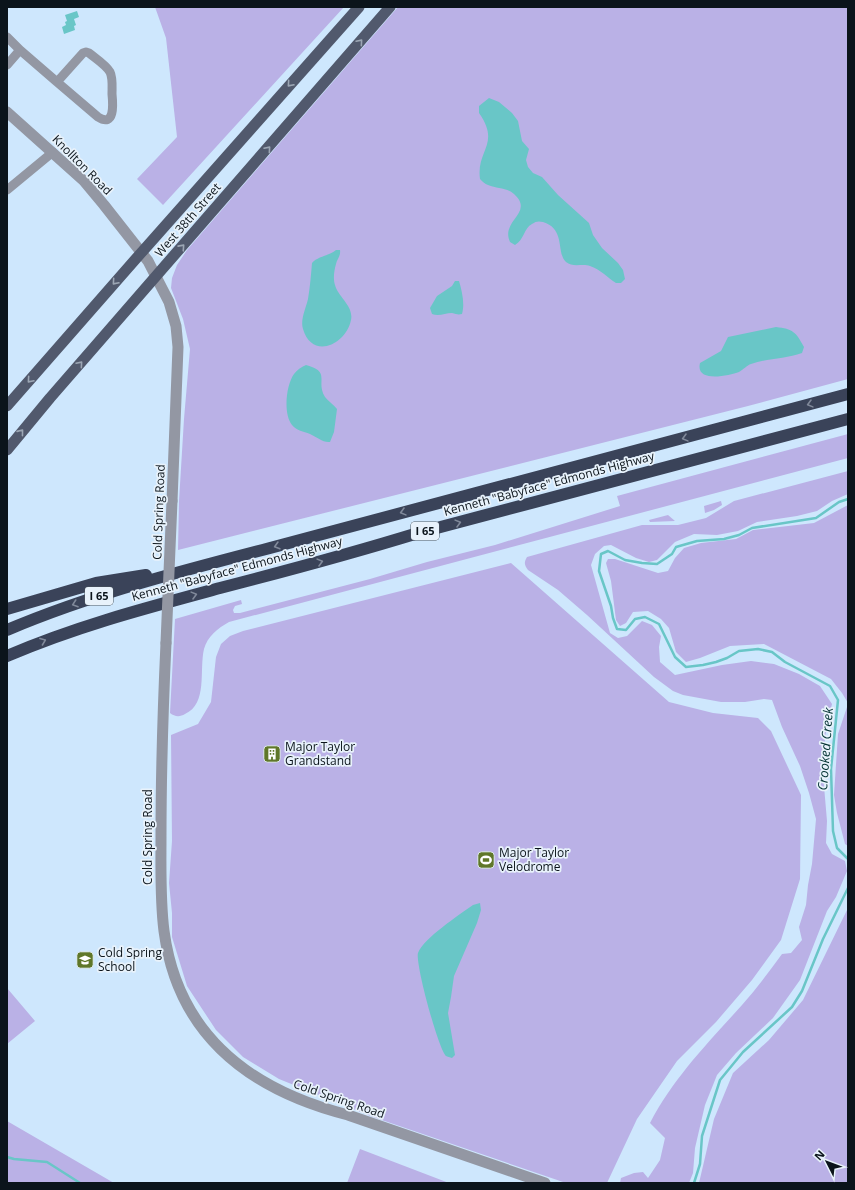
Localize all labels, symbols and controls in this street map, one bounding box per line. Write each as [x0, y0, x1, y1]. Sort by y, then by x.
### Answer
one-way arrow [356, 39, 363, 47]
one-way arrow [288, 80, 295, 87]
street label: Knollton Road [49, 131, 116, 198]
one-way arrow [263, 146, 270, 153]
street label: West 38th Street [151, 179, 225, 260]
one-way arrow [178, 244, 185, 251]
one-way arrow [113, 278, 120, 285]
one-way arrow [75, 361, 82, 368]
one-way arrow [27, 375, 34, 383]
one-way arrow [807, 400, 814, 408]
one-way arrow [17, 430, 24, 437]
one-way arrow [681, 433, 688, 442]
street label: Kenneth "Babyface" Edmonds Highway [442, 447, 657, 520]
street label: Cold Spring Road [148, 464, 169, 560]
one-way arrow [400, 507, 407, 516]
one-way arrow [455, 519, 461, 527]
road number: I 65 [411, 522, 439, 540]
street label: Kenneth "Babyface" Edmonds Highway [130, 532, 345, 605]
one-way arrow [274, 541, 281, 550]
one-way arrow [316, 558, 323, 567]
road number: I 65 [85, 587, 113, 605]
one-way arrow [190, 591, 197, 600]
one-way arrow [72, 599, 79, 608]
one-way arrow [39, 638, 46, 646]
water label: Crooked Creek [813, 706, 837, 791]
place label: Major Taylor Grandstand [285, 738, 355, 769]
building icon: Major Taylor Grandstand [262, 744, 282, 764]
street label: Cold Spring Road [139, 789, 156, 885]
place label: Major Taylor Velodrome [499, 844, 569, 875]
sports icon: Major Taylor Velodrome [476, 850, 496, 870]
place label: Cold Spring School [98, 944, 162, 975]
school or university icon: Cold Spring School [75, 950, 95, 970]
street label: Cold Spring Road [291, 1075, 387, 1122]
north arrow [807, 1142, 847, 1182]
text: N [811, 1147, 828, 1163]

